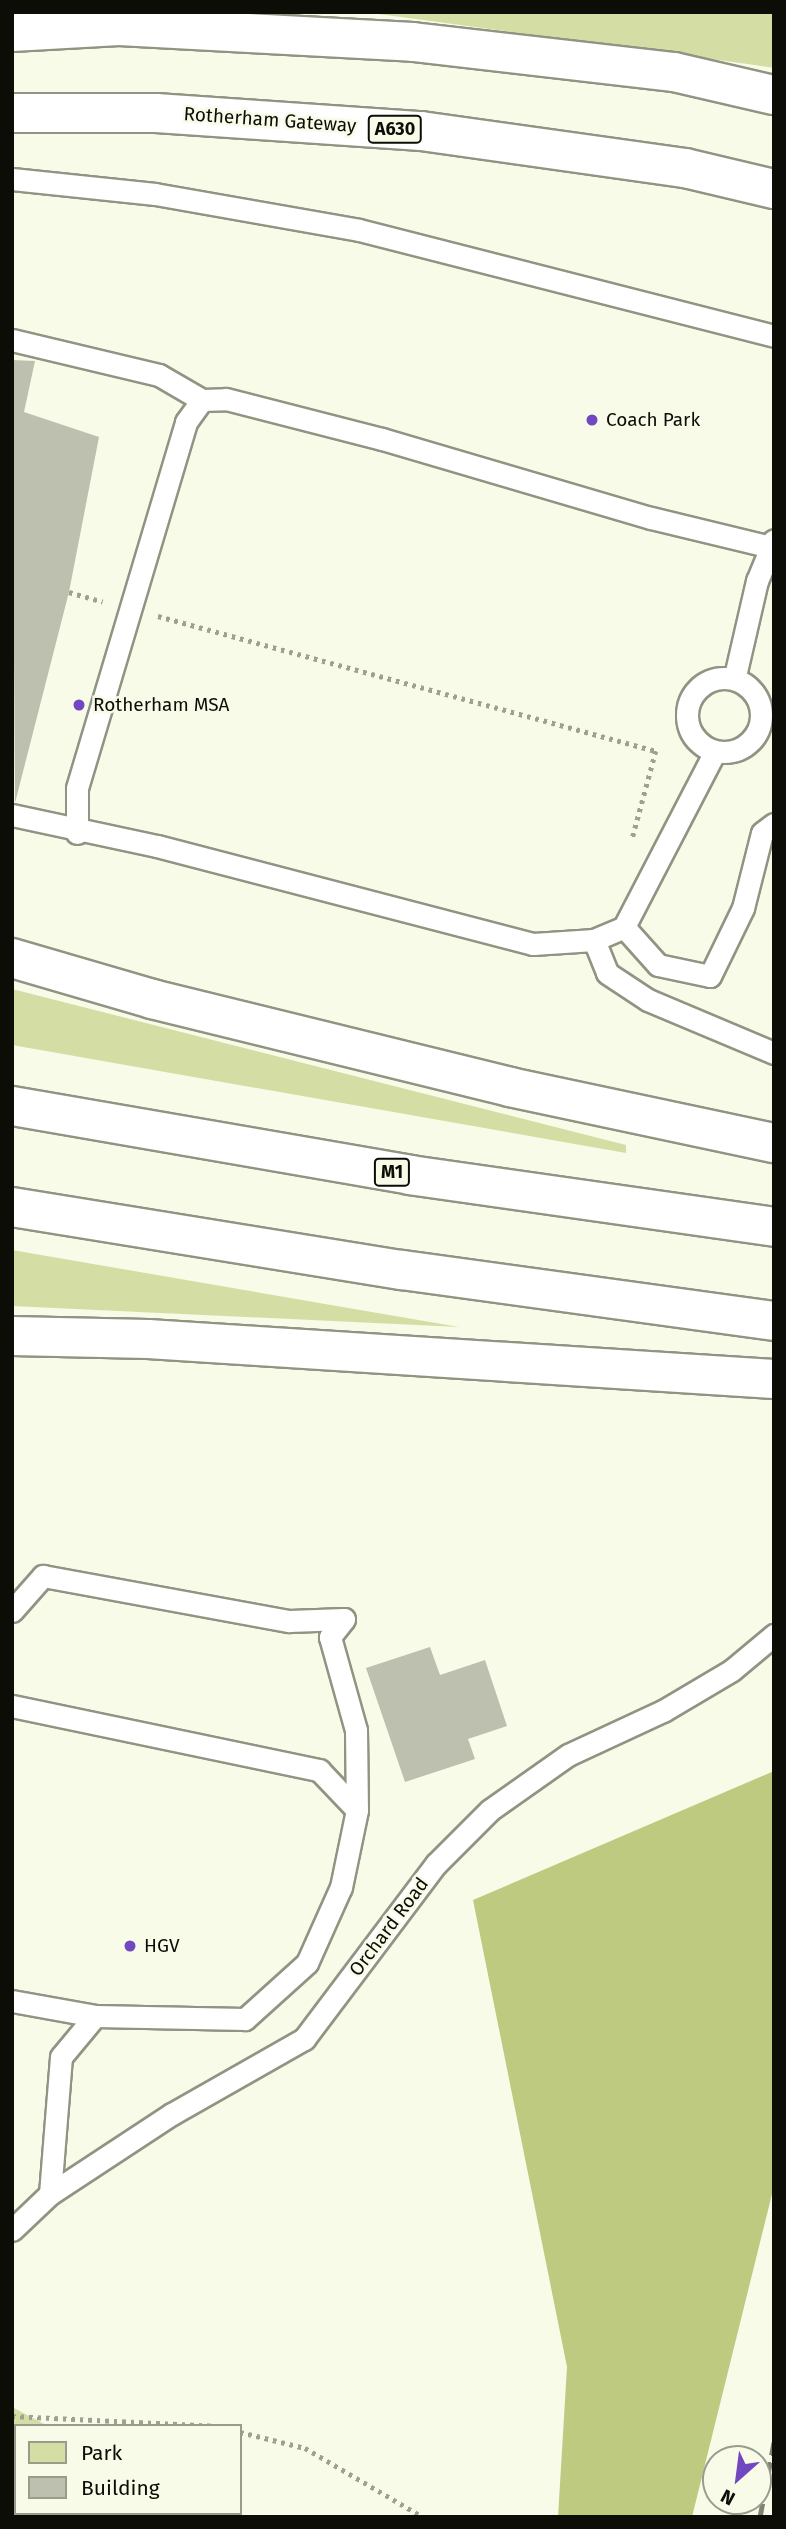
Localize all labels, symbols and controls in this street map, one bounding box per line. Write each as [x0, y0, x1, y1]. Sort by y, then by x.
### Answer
street label: Rotherham Gateway [183, 103, 357, 137]
road number: A630 [367, 114, 423, 144]
place label: Coach Park [606, 409, 700, 431]
marker: Coach Park [584, 412, 600, 428]
place label: Rotherham MSA [93, 694, 229, 716]
marker: Rotherham MSA [71, 697, 87, 713]
road number: M1 [373, 1157, 411, 1186]
street label: Orchard Road [345, 1873, 433, 1981]
place label: HGV [144, 1935, 179, 1957]
marker: HGV [122, 1938, 138, 1954]
legend [14, 2424, 242, 2515]
text: Park [81, 2440, 122, 2466]
north arrow [702, 2445, 772, 2515]
text: Building [81, 2475, 160, 2501]
text: N [717, 2484, 739, 2510]

